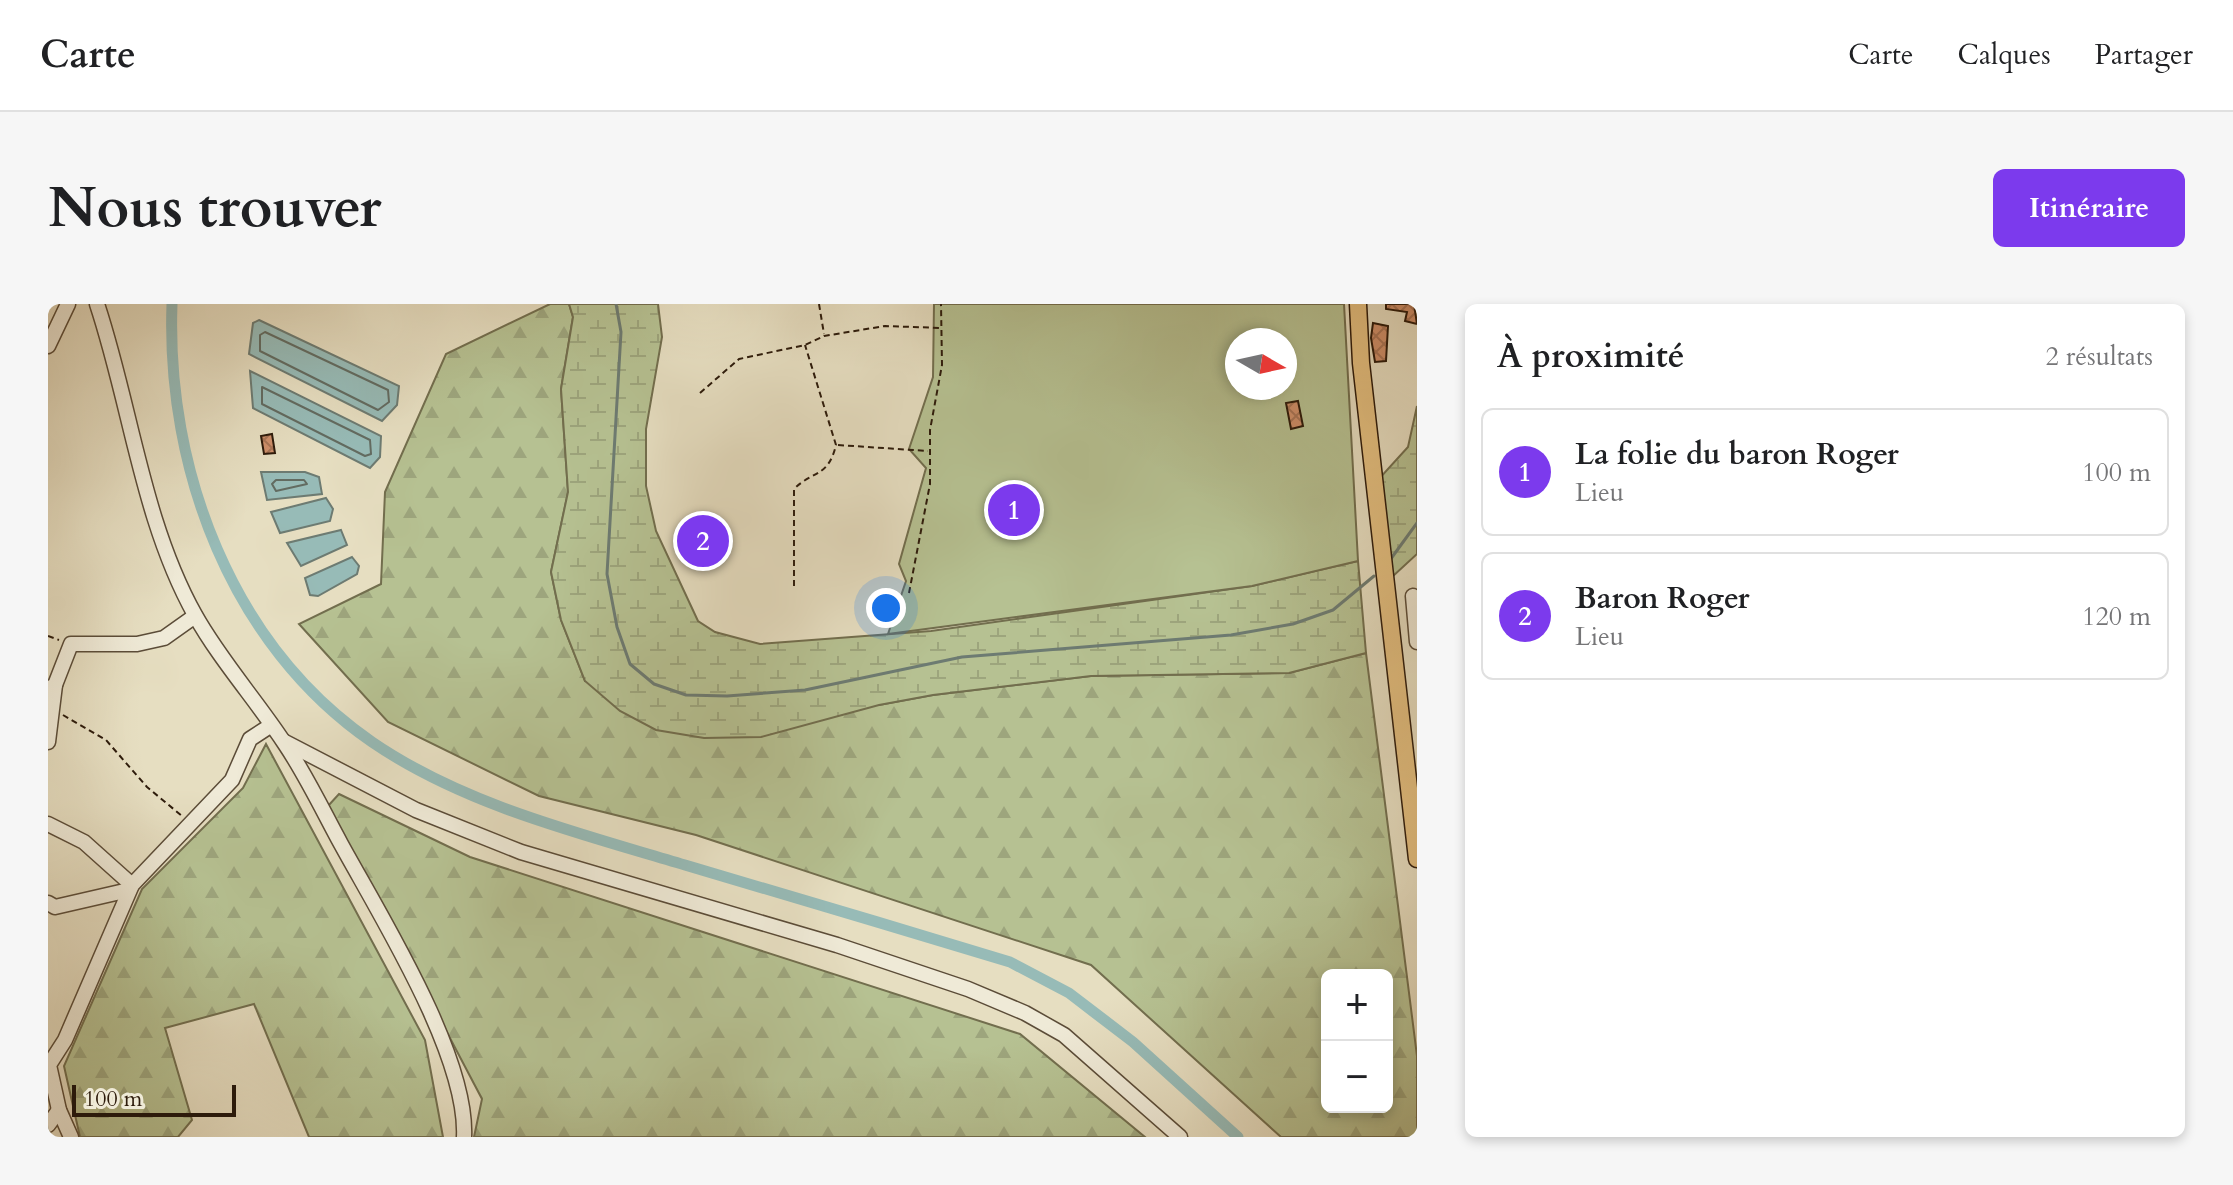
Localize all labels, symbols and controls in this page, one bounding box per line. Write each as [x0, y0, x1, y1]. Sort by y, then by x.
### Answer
text: Carte [40, 29, 136, 81]
text: Carte [1848, 36, 1913, 74]
text: Calques [1957, 36, 2051, 74]
text: Partager [2095, 36, 2193, 74]
button: Itinéraire [1993, 169, 2185, 247]
text: Nous trouver [48, 171, 381, 246]
north arrow [1225, 328, 1297, 400]
text: À proximité [1497, 333, 1684, 379]
text: 2 résultats [2045, 339, 2153, 374]
text: La folie du baron Roger [1575, 434, 1899, 475]
text: 1 [1518, 455, 1532, 490]
text: 100 m [2082, 455, 2151, 490]
text: Lieu [1575, 475, 1624, 510]
pin: 1 [988, 480, 1040, 540]
pin: 2 [677, 511, 729, 571]
text: Baron Roger [1575, 578, 1750, 619]
your location [866, 588, 906, 628]
text: 2 [1518, 599, 1532, 634]
text: 120 m [2082, 599, 2151, 634]
text: Lieu [1575, 619, 1624, 654]
map controls [1321, 969, 1393, 1113]
button: + [1321, 969, 1393, 1041]
button: − [1321, 1041, 1393, 1113]
scale bar [72, 1081, 236, 1117]
text: 100 m [84, 1084, 142, 1114]

